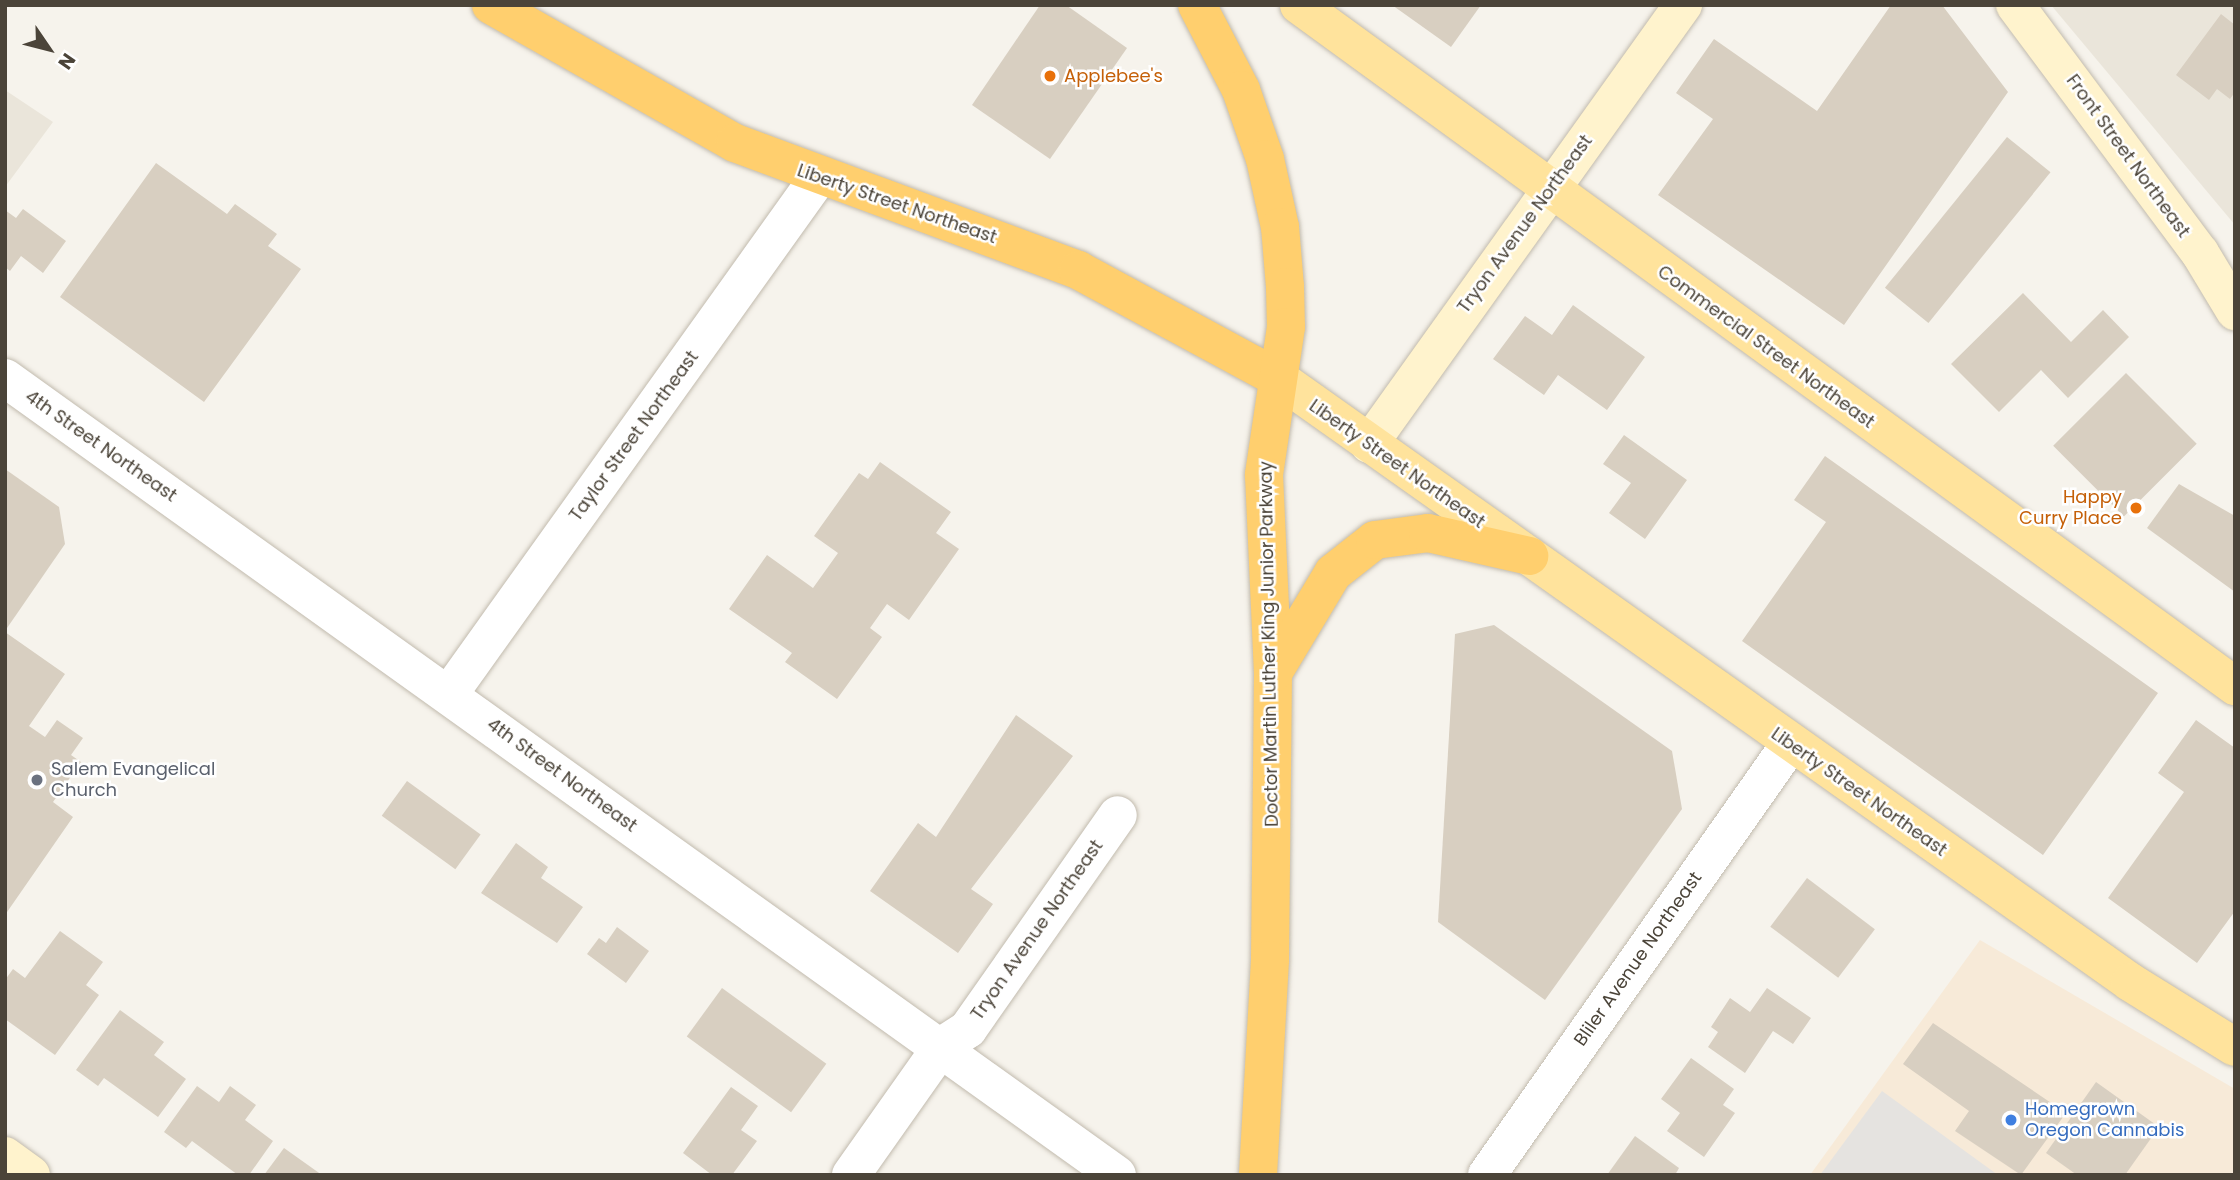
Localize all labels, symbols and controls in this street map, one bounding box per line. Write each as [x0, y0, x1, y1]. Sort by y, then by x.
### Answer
north arrow [14, 14, 84, 84]
text: N [51, 48, 82, 75]
place label: Applebee's [1064, 65, 1163, 87]
marker: Applebee's [1042, 68, 1058, 84]
street label: Front Street Northeast [2062, 70, 2194, 242]
street label: Tryon Avenue Northeast [1453, 131, 1597, 317]
street label: Liberty Street Northeast [794, 160, 1000, 248]
street label: Commercial Street Northeast [1653, 261, 1879, 433]
street label: Taylor Street Northeast [565, 347, 703, 525]
street label: 4th Street Northeast [21, 386, 181, 506]
street label: Liberty Street Northeast [1305, 395, 1489, 533]
street label: Doctor Martin Luther King Junior Parkway [1255, 461, 1283, 827]
place label: Happy Curry Place [2019, 487, 2122, 530]
marker: Happy Curry Place [2128, 500, 2144, 516]
street label: 4th Street Northeast [483, 713, 641, 837]
street label: Liberty Street Northeast [1767, 723, 1951, 861]
place label: Salem Evangelical Church [51, 759, 215, 802]
marker: Salem Evangelical Church [29, 772, 45, 788]
street label: Tryon Avenue Northeast [966, 836, 1108, 1024]
street label: Bliler Avenue Northeast [1570, 868, 1706, 1050]
place label: Homegrown Oregon Cannabis [2025, 1099, 2184, 1142]
marker: Homegrown Oregon Cannabis [2003, 1112, 2019, 1128]

